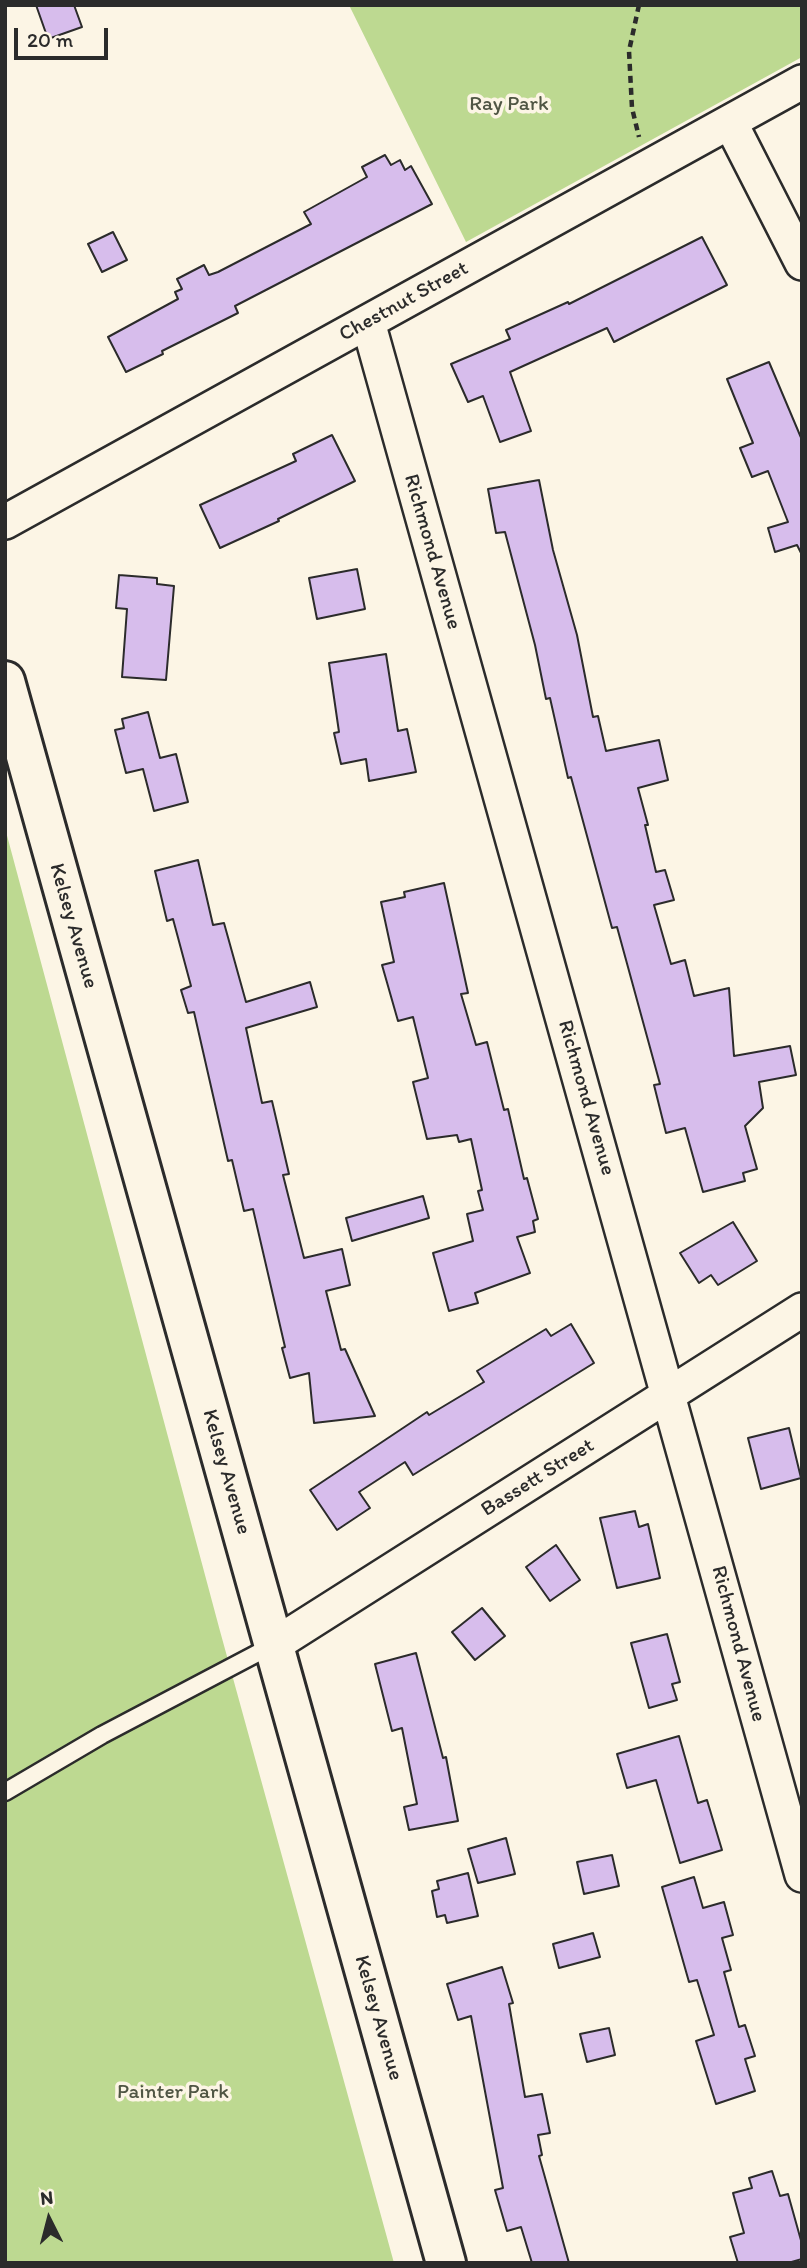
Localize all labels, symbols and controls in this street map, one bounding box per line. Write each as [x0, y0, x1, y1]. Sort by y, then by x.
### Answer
scale bar [18, 14, 112, 58]
text: 20 m [27, 27, 73, 52]
park label: Ray Park [469, 92, 549, 118]
street label: Chestnut Street [335, 256, 473, 348]
street label: Richmond Avenue [398, 471, 466, 633]
street label: Kelsey Avenue [43, 861, 103, 991]
street label: Richmond Avenue [552, 1017, 620, 1179]
street label: Kelsey Avenue [196, 1407, 256, 1537]
street label: Bassett Street [477, 1433, 599, 1523]
street label: Richmond Avenue [705, 1563, 771, 1725]
street label: Kelsey Avenue [348, 1953, 408, 2083]
park label: Painter Park [117, 2080, 229, 2106]
north arrow [14, 2184, 84, 2254]
text: N [39, 2186, 54, 2210]

